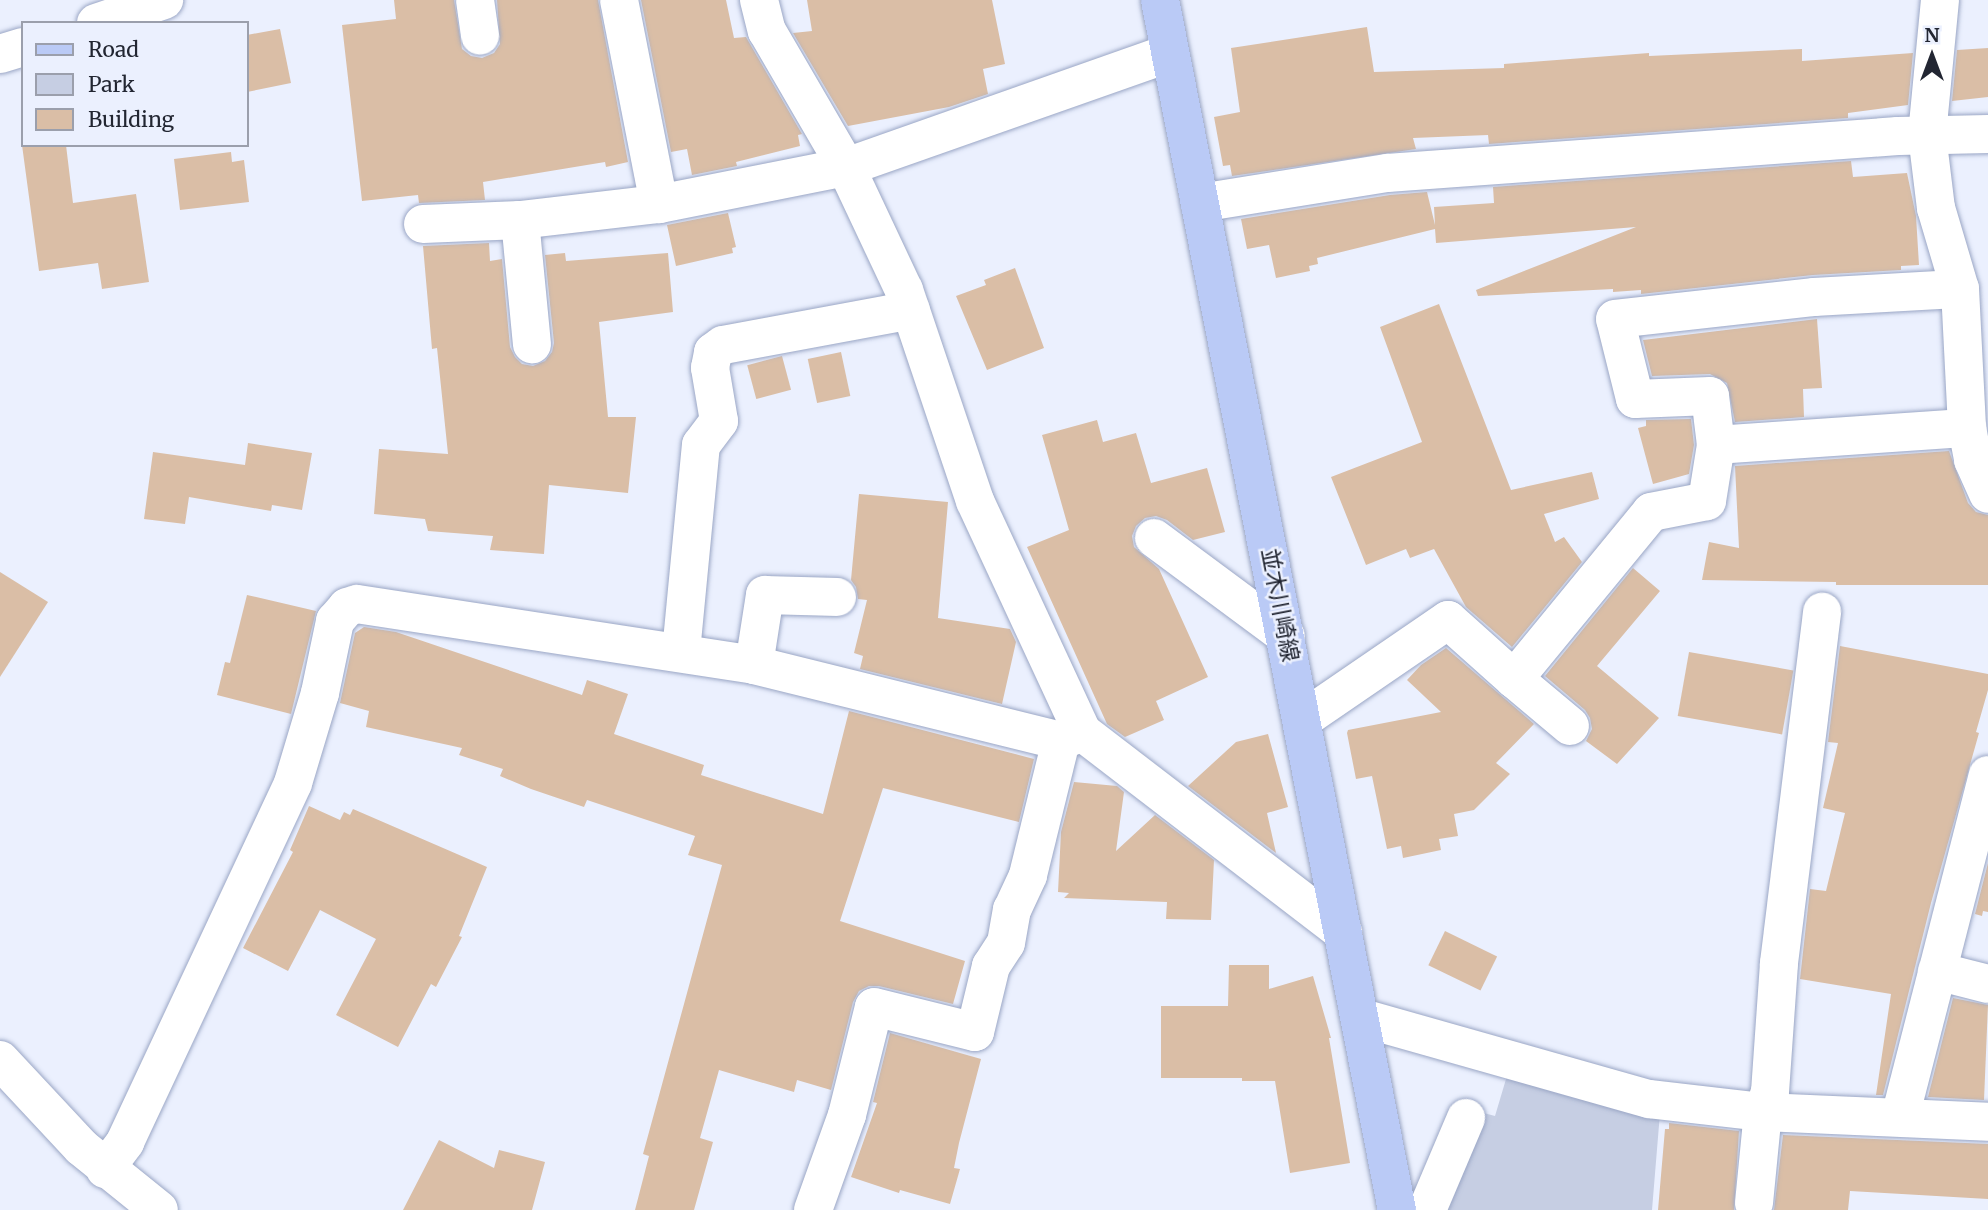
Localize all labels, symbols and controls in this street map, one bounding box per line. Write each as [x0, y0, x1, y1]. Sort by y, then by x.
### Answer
legend [21, 21, 248, 147]
north arrow [1897, 21, 1967, 91]
text: N [1924, 23, 1940, 47]
text: Road [88, 36, 139, 63]
text: Park [88, 71, 135, 98]
text: Building [88, 106, 174, 133]
street label: 並木川崎線 [1255, 546, 1305, 664]

